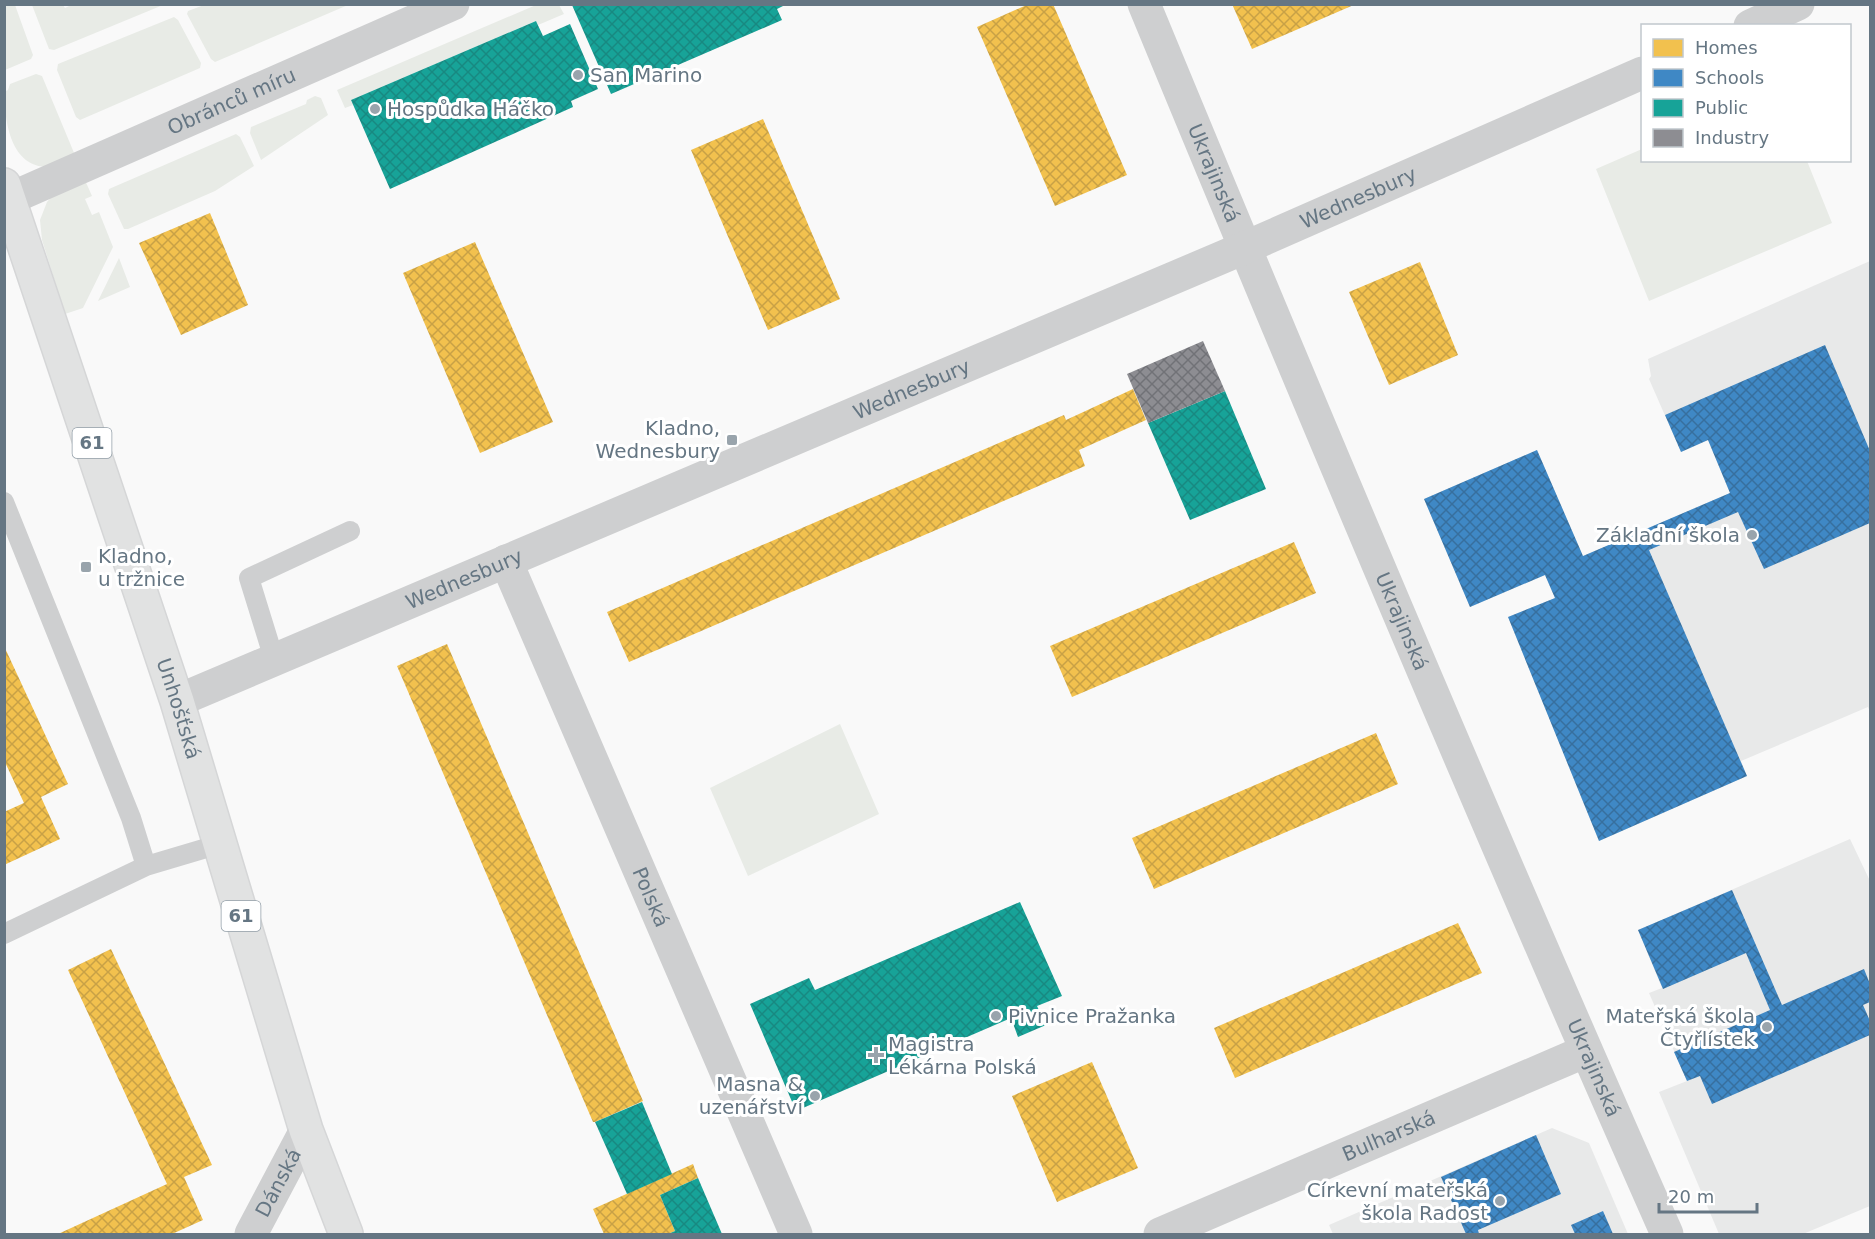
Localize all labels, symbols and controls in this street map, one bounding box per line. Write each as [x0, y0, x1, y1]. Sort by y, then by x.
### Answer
legend [1641, 24, 1851, 162]
text: Homes [1695, 37, 1758, 58]
street label: Obránců míru [164, 63, 299, 140]
place label: San Marino [590, 63, 702, 87]
text: Schools [1695, 67, 1764, 88]
marker: San Marino [571, 68, 585, 82]
place label: Hospůdka Háčko [387, 97, 554, 121]
text: Public [1695, 97, 1748, 118]
marker: Hospůdka Háčko [368, 102, 382, 116]
street label: Ukrajinská [1183, 120, 1245, 226]
text: Industry [1695, 127, 1769, 148]
street label: Wednesbury [1296, 162, 1420, 234]
street label: Wednesbury [850, 354, 974, 425]
place label: Kladno, Wednesbury [596, 416, 720, 463]
road number: 61 [72, 428, 112, 458]
marker: Kladno, Wednesbury [725, 433, 739, 447]
place label: Základní škola [1596, 523, 1740, 547]
marker: Základní škola [1745, 528, 1759, 542]
place label: Kladno, u tržnice [98, 544, 185, 591]
street label: Wednesbury [402, 544, 526, 614]
marker: Kladno, u tržnice [79, 560, 93, 574]
street label: Ukrajinská [1370, 569, 1433, 674]
street label: Unhošťská [151, 655, 206, 762]
street label: Polská [627, 863, 674, 931]
road number: 61 [222, 901, 260, 931]
place label: Pivnice Pražanka [1008, 1004, 1176, 1028]
place label: Mateřská škola Čtyřlístek [1606, 1004, 1755, 1051]
marker: Pivnice Pražanka [989, 1009, 1003, 1023]
street label: Ukrajinská [1562, 1015, 1626, 1120]
marker: Mateřská škola Čtyřlístek [1760, 1020, 1774, 1034]
place label: Magistra Lékárna Polská [888, 1032, 1037, 1079]
marker: Magistra Lékárna Polská [869, 1048, 883, 1062]
place label: Masna & uzenářství [699, 1072, 804, 1119]
marker: Masna & uzenářství [808, 1089, 822, 1103]
street label: Bulharská [1339, 1105, 1439, 1166]
street label: Dánská [250, 1144, 306, 1221]
scale bar [1659, 1176, 1756, 1214]
place label: Církevní mateřská škola Radost [1307, 1178, 1488, 1225]
text: 20 m [1668, 1186, 1714, 1207]
marker: Církevní mateřská škola Radost [1493, 1194, 1507, 1208]

